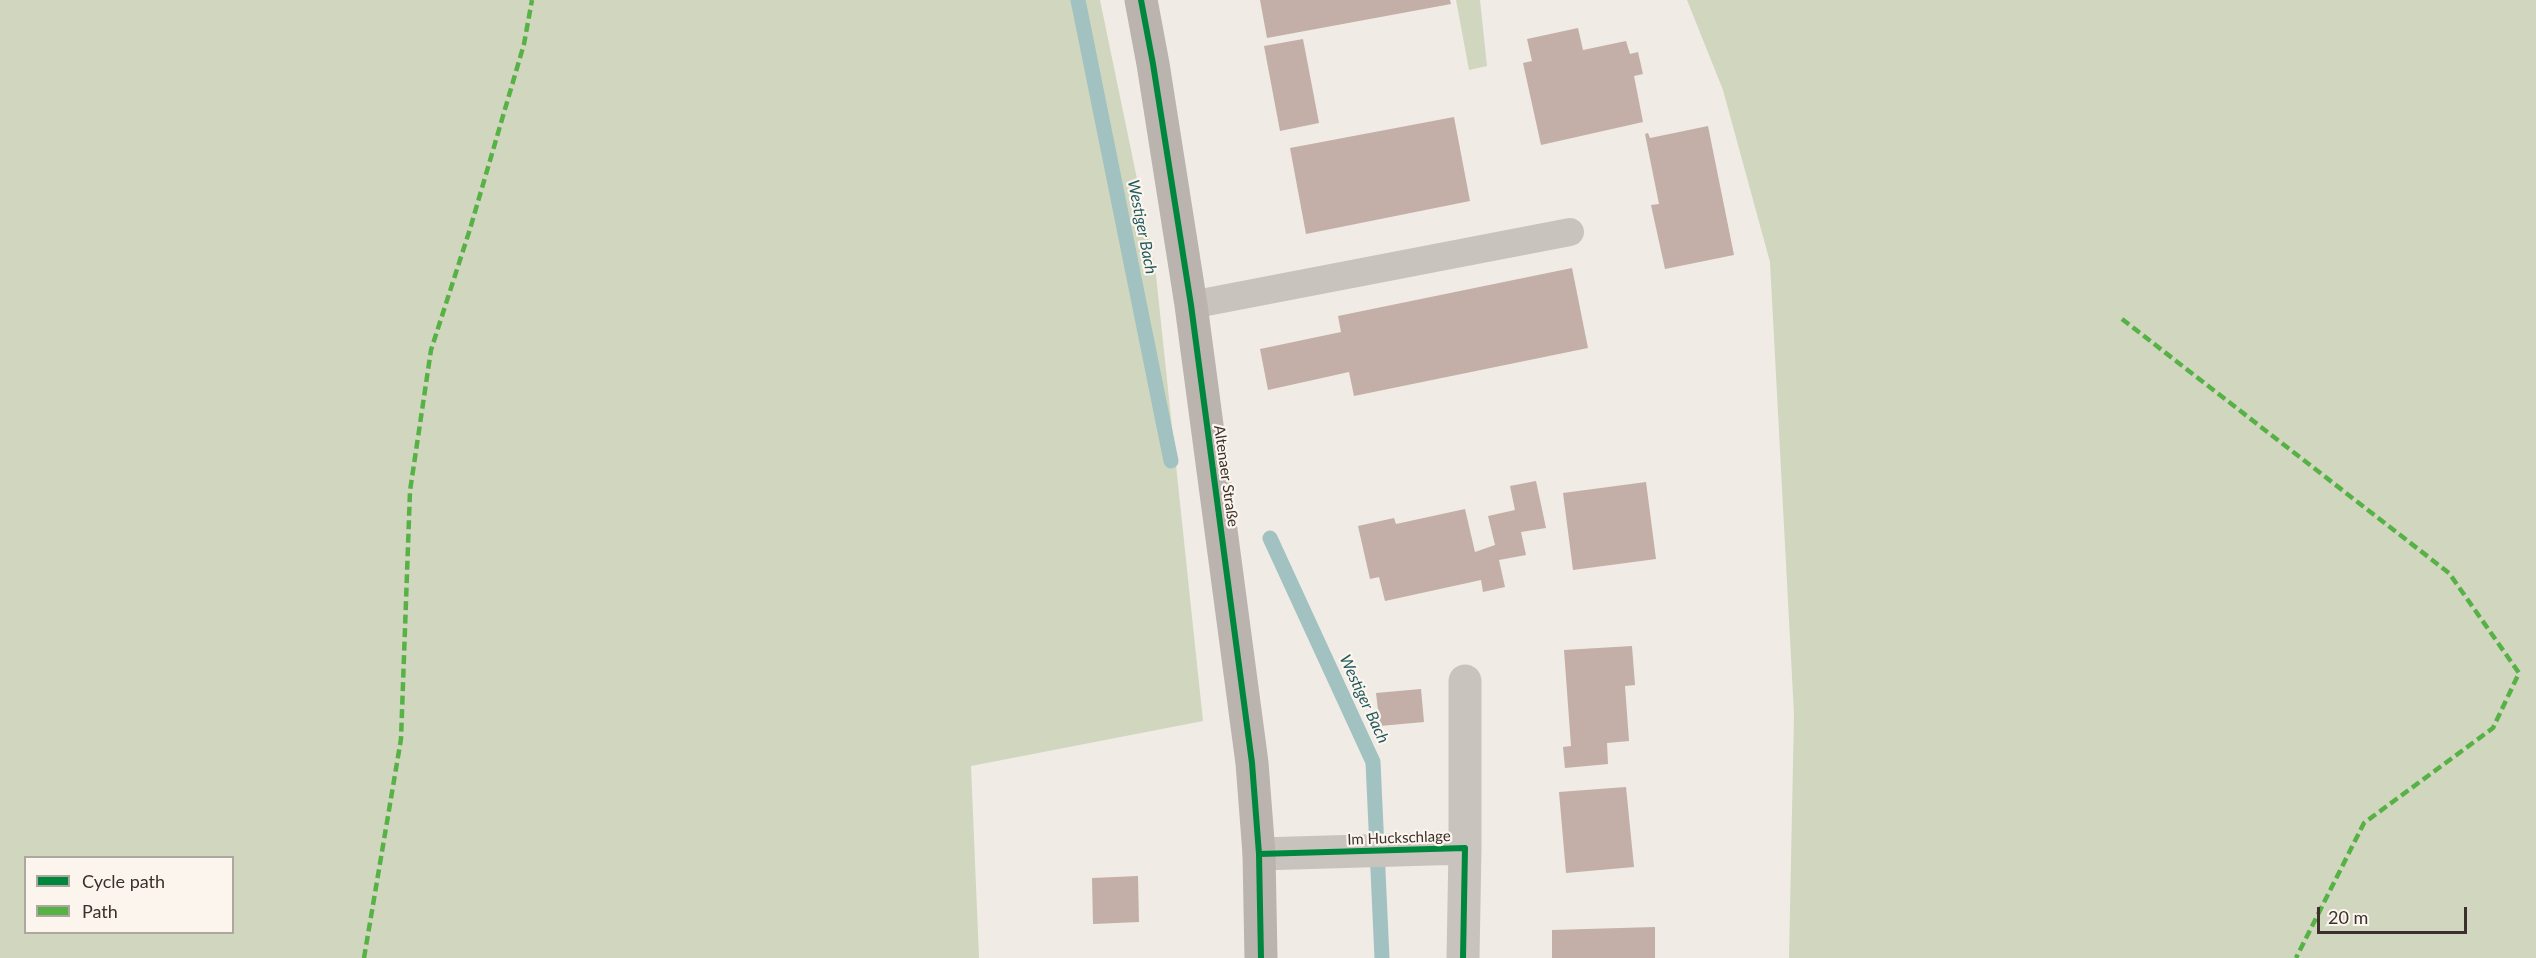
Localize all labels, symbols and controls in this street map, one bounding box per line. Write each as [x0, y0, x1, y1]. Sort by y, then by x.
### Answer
water label: Westiger Bach [1123, 178, 1161, 276]
street label: Altenaer Straße [1210, 424, 1242, 528]
water label: Westiger Bach [1335, 652, 1393, 746]
street label: Im Huckschlage [1347, 827, 1451, 849]
legend [24, 856, 234, 934]
text: Cycle path [82, 870, 165, 892]
scale bar [2320, 895, 2470, 933]
text: Path [82, 900, 118, 922]
text: 20 m [2328, 906, 2368, 928]

